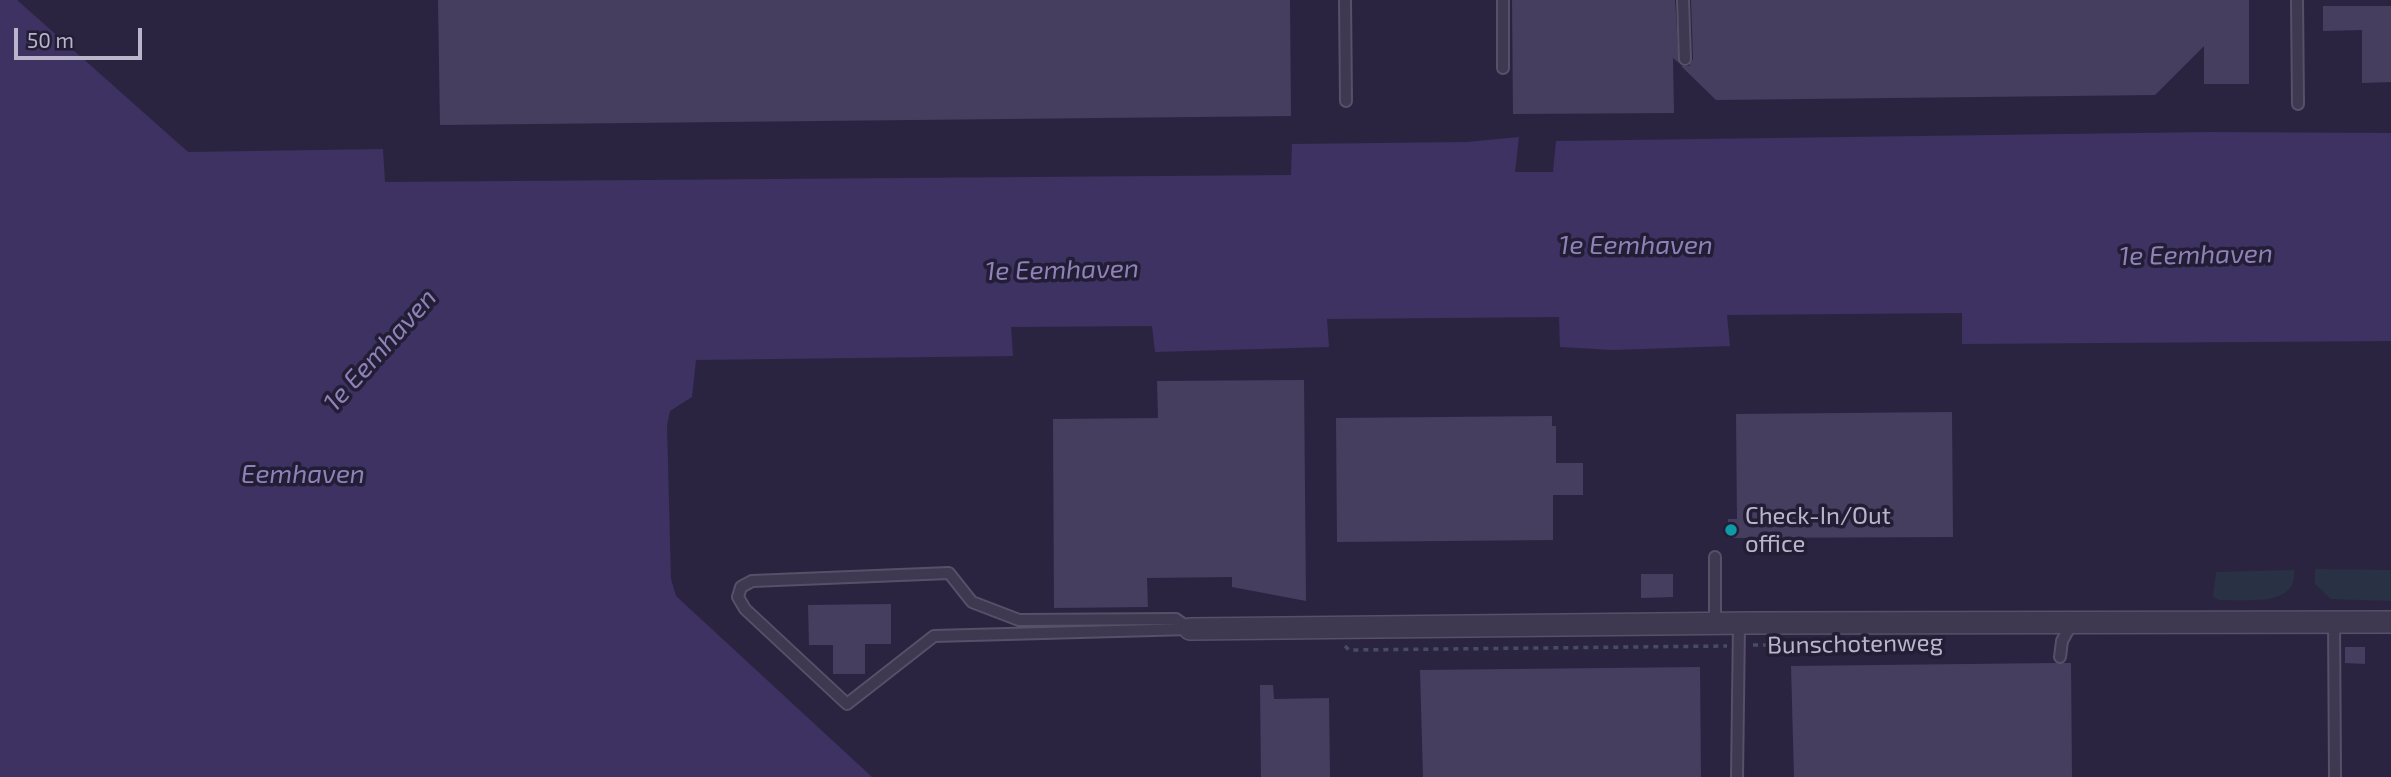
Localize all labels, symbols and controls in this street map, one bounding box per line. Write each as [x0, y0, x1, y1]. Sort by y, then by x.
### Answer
scale bar [18, 14, 145, 58]
text: 50 m [27, 27, 74, 52]
water label: 1e Eemhaven [1559, 229, 1713, 261]
water label: 1e Eemhaven [2119, 238, 2273, 272]
water label: 1e Eemhaven [985, 253, 1139, 287]
water label: 1e Eemhaven [317, 282, 443, 418]
water label: Eemhaven [241, 458, 365, 490]
place label: Check-In/Out office [1745, 502, 1891, 558]
marker: Check-In/Out office [1723, 522, 1739, 538]
street label: Bunschotenweg [1767, 628, 1943, 660]

